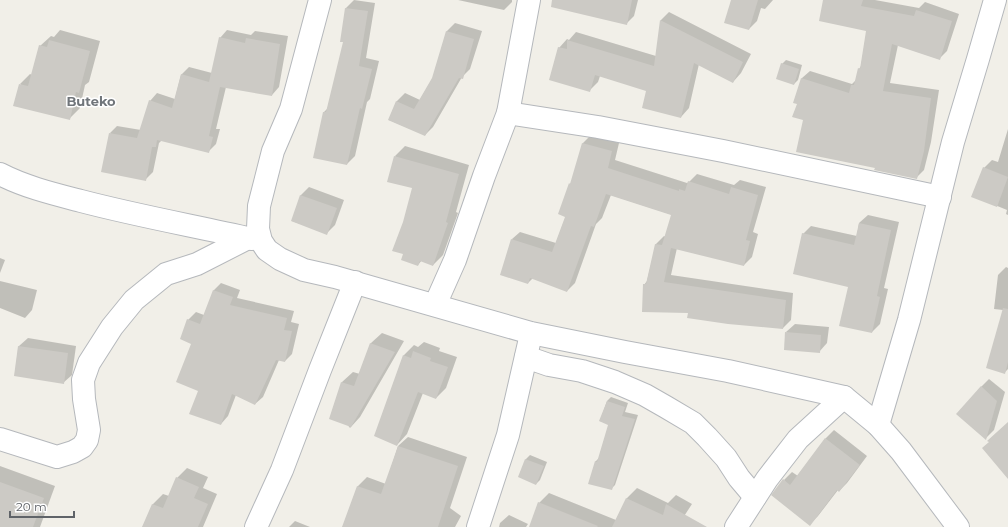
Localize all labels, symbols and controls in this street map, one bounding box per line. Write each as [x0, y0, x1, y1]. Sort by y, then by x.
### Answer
district label: Buteko [66, 93, 116, 109]
scale bar [10, 493, 74, 519]
text: 20 m [16, 499, 47, 514]

